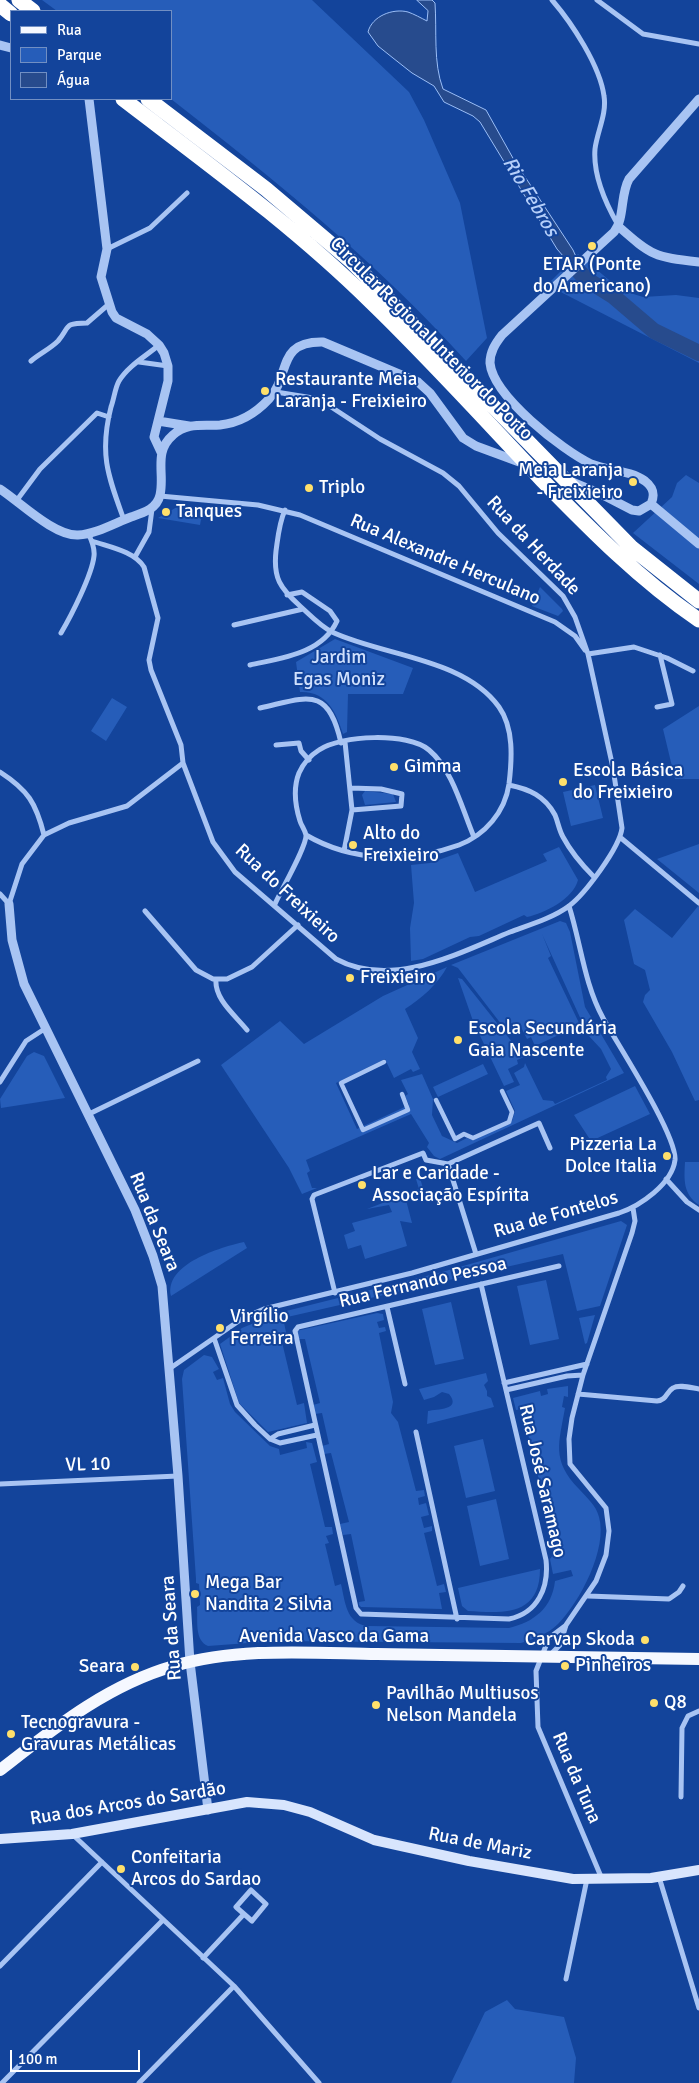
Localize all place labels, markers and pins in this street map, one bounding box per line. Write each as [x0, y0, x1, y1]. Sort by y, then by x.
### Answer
marker: ETAR (Ponte do Americano) [586, 240, 598, 252]
place label: ETAR (Ponte do Americano) [533, 254, 651, 298]
place label: Restaurante Meia Laranja - Freixieiro [275, 369, 427, 413]
marker: Restaurante Meia Laranja - Freixieiro [259, 385, 271, 397]
place label: Meia Laranja - Freixieiro [518, 460, 623, 504]
marker: Meia Laranja - Freixieiro [627, 476, 639, 488]
place label: Triplo [319, 477, 365, 499]
marker: Triplo [303, 482, 315, 494]
place label: Tanques [176, 501, 242, 523]
marker: Tanques [160, 506, 172, 518]
place label: Gimma [404, 756, 461, 778]
place label: Escola Básica do Freixieiro [573, 760, 683, 804]
marker: Gimma [388, 761, 400, 773]
marker: Escola Básica do Freixieiro [557, 776, 569, 788]
place label: Alto do Freixieiro [363, 823, 439, 867]
marker: Alto do Freixieiro [347, 839, 359, 851]
place label: Freixieiro [360, 967, 436, 989]
marker: Freixieiro [344, 972, 356, 984]
place label: Escola Secundária Gaia Nascente [468, 1018, 617, 1062]
marker: Escola Secundária Gaia Nascente [452, 1034, 464, 1046]
place label: Pizzeria La Dolce Italia [565, 1134, 657, 1178]
marker: Pizzeria La Dolce Italia [661, 1150, 673, 1162]
place label: Lar e Caridade - Associação Espírita [372, 1163, 529, 1207]
marker: Lar e Caridade - Associação Espírita [356, 1179, 368, 1191]
place label: Virgílio Ferreira [230, 1306, 294, 1350]
marker: Virgílio Ferreira [214, 1322, 226, 1334]
place label: Mega Bar Nandita 2 Silvia [205, 1572, 332, 1616]
marker: Mega Bar Nandita 2 Silvia [189, 1588, 201, 1600]
place label: Carvap Skoda [525, 1629, 635, 1651]
marker: Carvap Skoda [639, 1634, 651, 1646]
place label: Pinheiros [575, 1655, 651, 1677]
place label: Seara [79, 1656, 125, 1678]
marker: Pinheiros [559, 1660, 571, 1672]
marker: Seara [129, 1661, 141, 1673]
place label: Pavilhão Multiusos Nelson Mandela [386, 1683, 539, 1727]
place label: Q8 [664, 1692, 687, 1714]
marker: Q8 [648, 1697, 660, 1709]
marker: Pavilhão Multiusos Nelson Mandela [370, 1699, 382, 1711]
place label: Tecnogravura - Gravuras Metálicas [21, 1712, 176, 1756]
marker: Tecnogravura - Gravuras Metálicas [5, 1728, 17, 1740]
place label: Confeitaria Arcos do Sardao [131, 1847, 261, 1891]
marker: Confeitaria Arcos do Sardao [115, 1863, 127, 1875]

